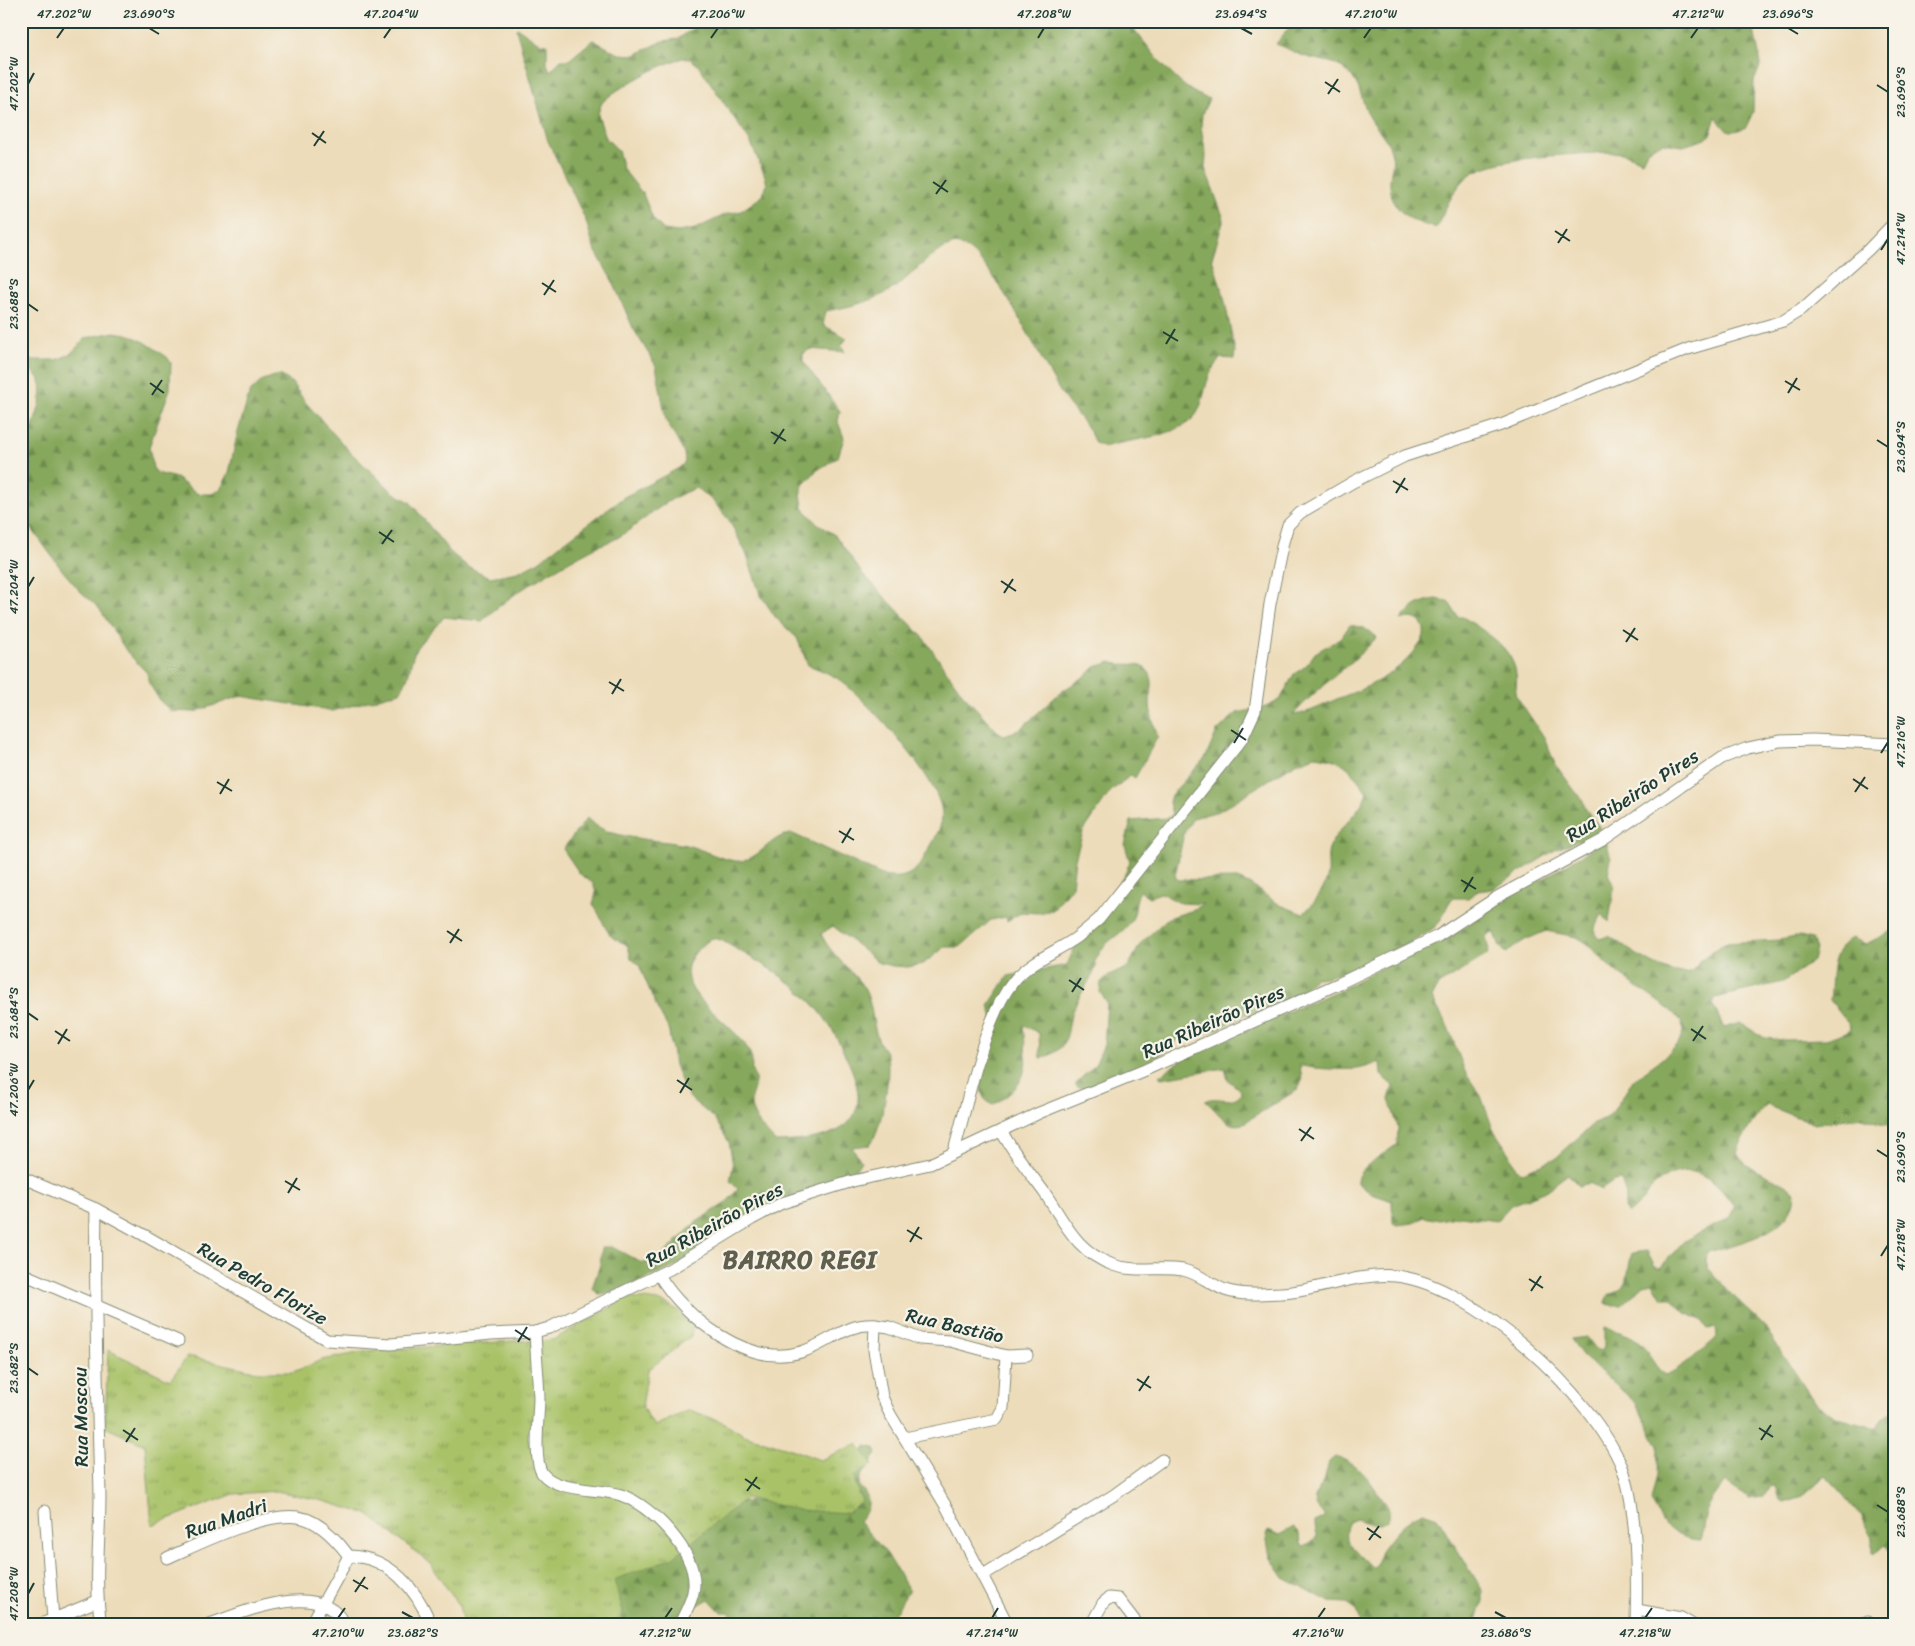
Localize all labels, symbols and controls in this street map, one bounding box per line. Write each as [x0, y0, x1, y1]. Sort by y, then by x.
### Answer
text: 47.202°W [37, 3, 92, 25]
text: 23.690°S [123, 3, 175, 25]
text: 47.204°W [364, 3, 419, 25]
text: 47.206°W [691, 3, 746, 25]
text: 47.208°W [1017, 3, 1072, 25]
text: 23.694°S [1215, 3, 1267, 25]
text: 47.210°W [1345, 3, 1398, 25]
text: 47.212°W [1672, 3, 1724, 25]
text: 23.696°S [1763, 3, 1814, 25]
text: 47.202°W [3, 56, 25, 111]
text: 23.696°S [1890, 66, 1912, 117]
text: 47.214°W [1890, 212, 1912, 265]
text: 23.688°S [3, 278, 25, 330]
text: 23.694°S [1890, 421, 1912, 473]
text: 47.204°W [3, 559, 25, 614]
text: 47.216°W [1890, 716, 1912, 768]
street label: Rua Ribeirão Pires [1559, 740, 1706, 851]
street label: Rua Ribeirão Pires [1137, 975, 1290, 1068]
text: 23.684°S [3, 987, 25, 1039]
text: 47.206°W [3, 1062, 25, 1117]
text: 23.690°S [1890, 1131, 1912, 1183]
street label: Rua Ribeirão Pires [639, 1173, 789, 1276]
text: 47.218°W [1890, 1218, 1912, 1271]
street label: Rua Pedro Florize [191, 1233, 334, 1334]
district label: BAIRRO REGI [723, 1239, 879, 1281]
street label: Rua Bastião [903, 1298, 1007, 1353]
text: 23.682°S [3, 1342, 25, 1393]
street label: Rua Moscou [63, 1367, 98, 1467]
text: 23.688°S [1890, 1486, 1912, 1538]
street label: Rua Madri [181, 1489, 272, 1548]
text: 47.208°W [3, 1566, 25, 1621]
text: 47.210°W [312, 1622, 365, 1644]
text: 23.682°S [388, 1622, 439, 1644]
text: 47.212°W [639, 1622, 691, 1644]
text: 47.214°W [966, 1622, 1019, 1644]
text: 47.216°W [1292, 1622, 1344, 1644]
text: 23.686°S [1481, 1622, 1532, 1644]
text: 47.218°W [1619, 1622, 1672, 1644]

